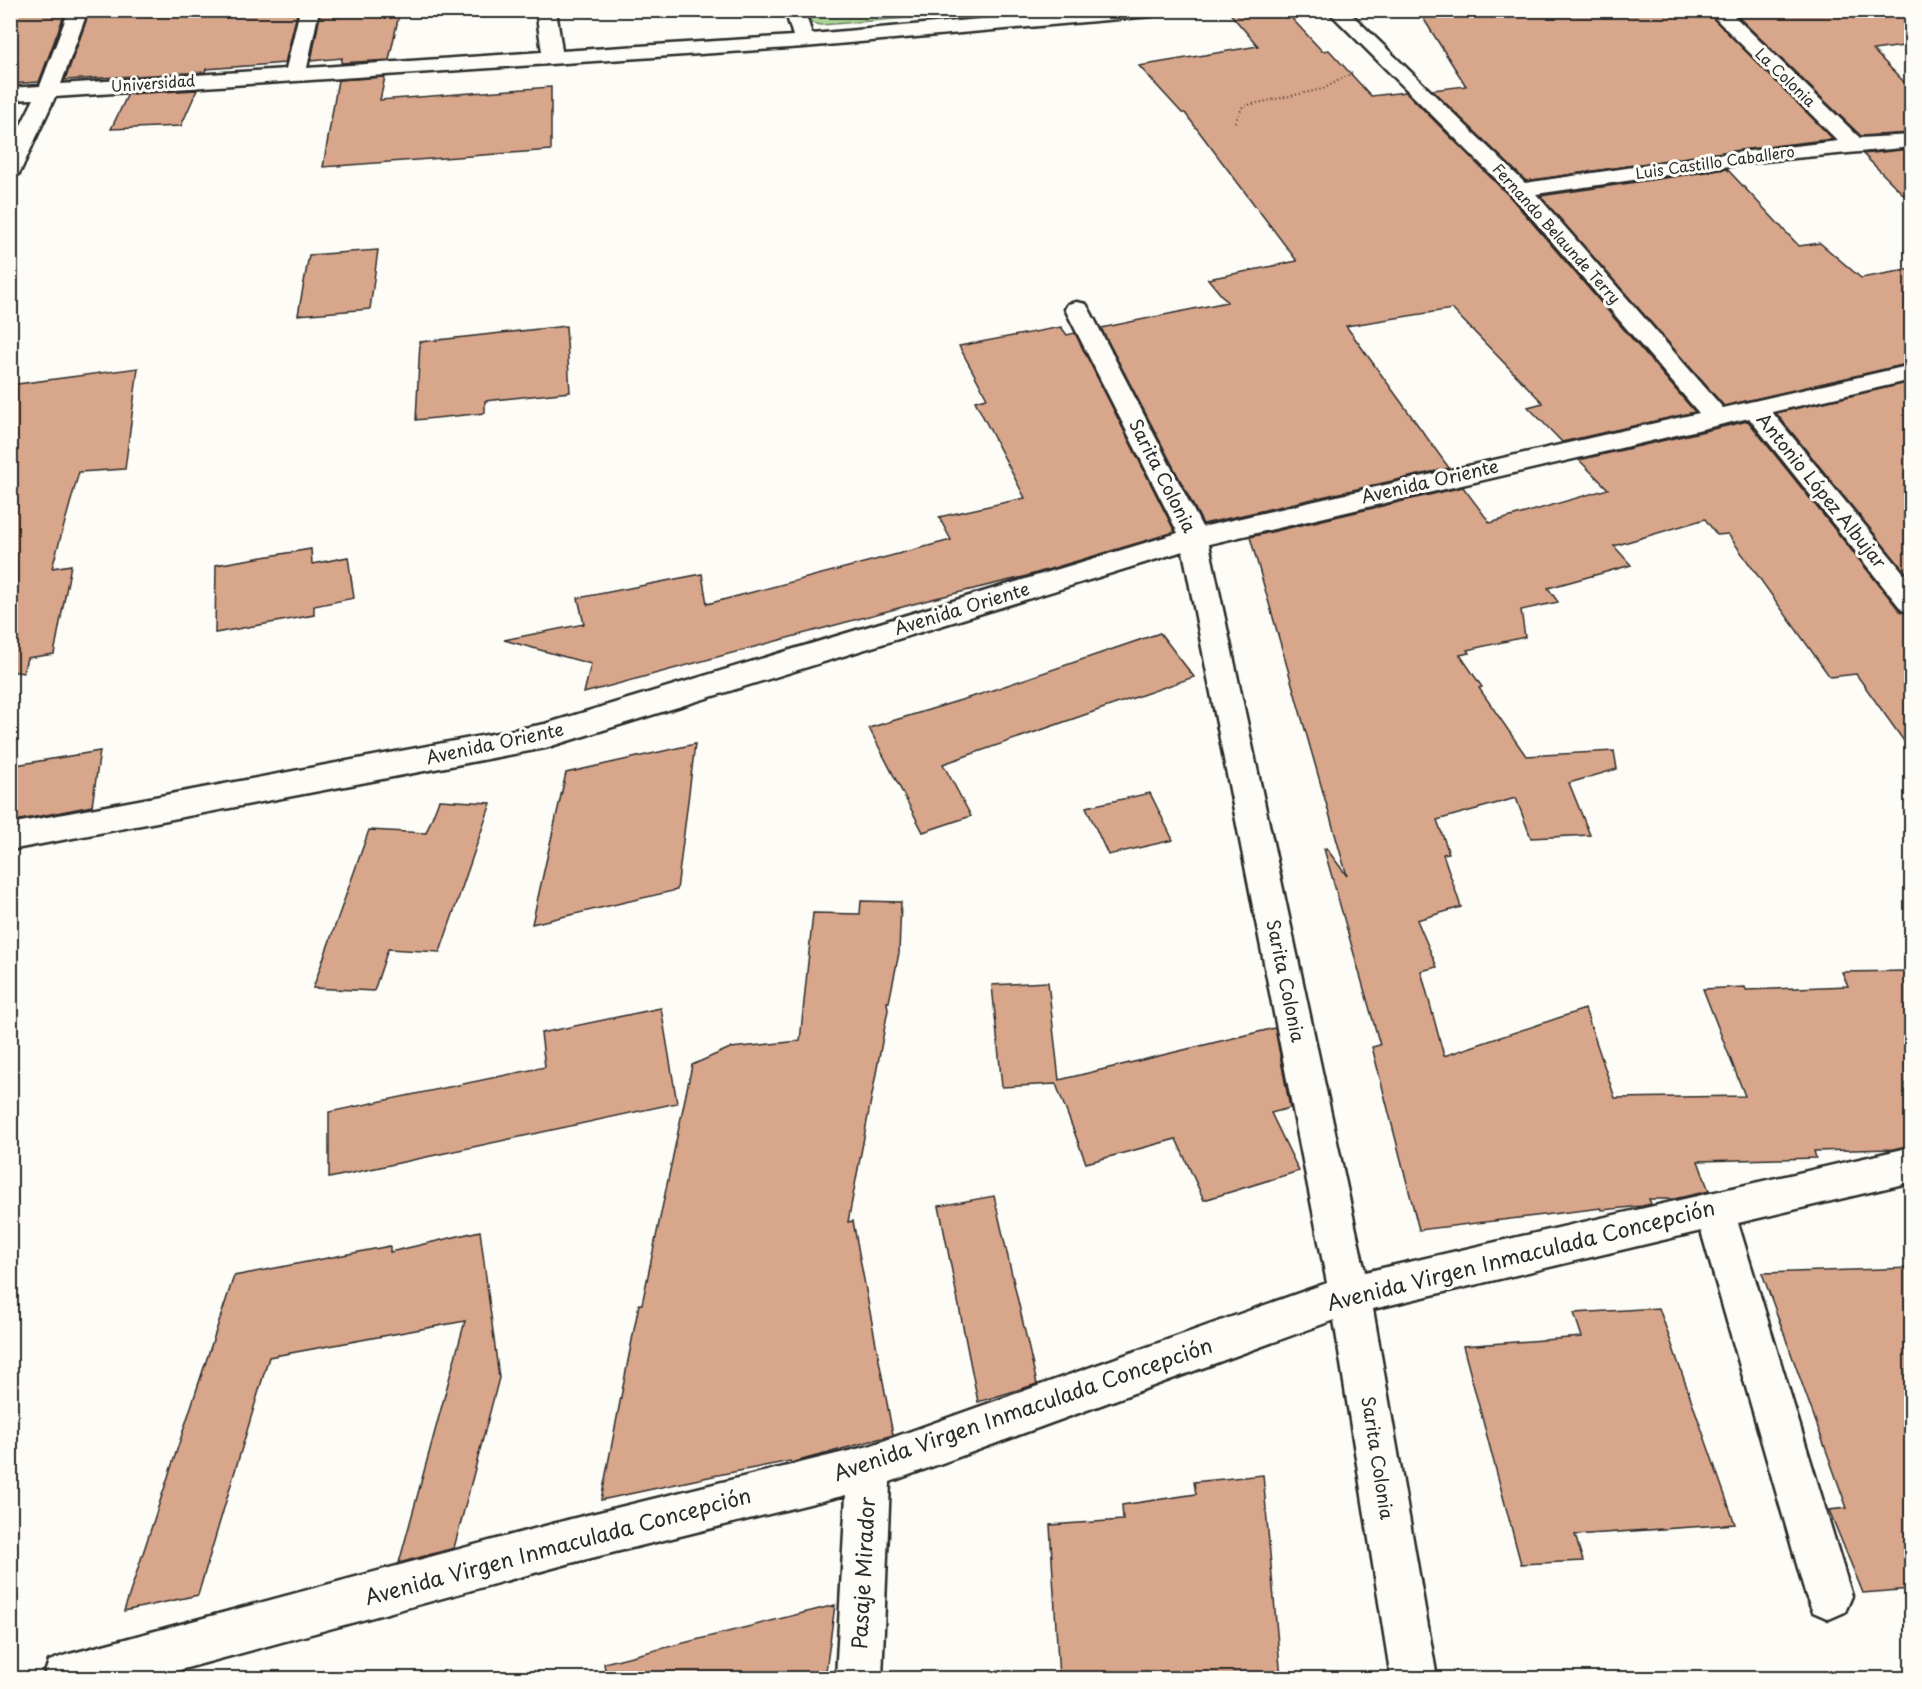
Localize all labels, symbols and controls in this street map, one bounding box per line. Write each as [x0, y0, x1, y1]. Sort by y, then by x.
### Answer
street label: La Colonia [1751, 42, 1822, 112]
street label: Universidad [110, 68, 196, 97]
street label: Luis Castillo Caballero [1634, 139, 1796, 184]
street label: Fernando Belaunde Terry [1488, 158, 1627, 308]
street label: Antonio López Albujar [1751, 407, 1894, 574]
street label: Sarita Colonia [1123, 414, 1204, 537]
street label: Avenida Oriente [1358, 452, 1501, 509]
street label: Avenida Oriente [891, 574, 1033, 641]
street label: Avenida Oriente [423, 715, 566, 770]
street label: Sarita Colonia [1260, 917, 1313, 1044]
street label: Avenida Virgen Inmaculada Concepción [1323, 1190, 1718, 1318]
street label: Avenida Virgen Inmaculada Concepción [829, 1328, 1216, 1488]
street label: Sarita Colonia [1355, 1394, 1402, 1521]
street label: Avenida Virgen Inmaculada Concepción [361, 1478, 754, 1612]
street label: Pasaje Mirador [842, 1496, 882, 1650]

